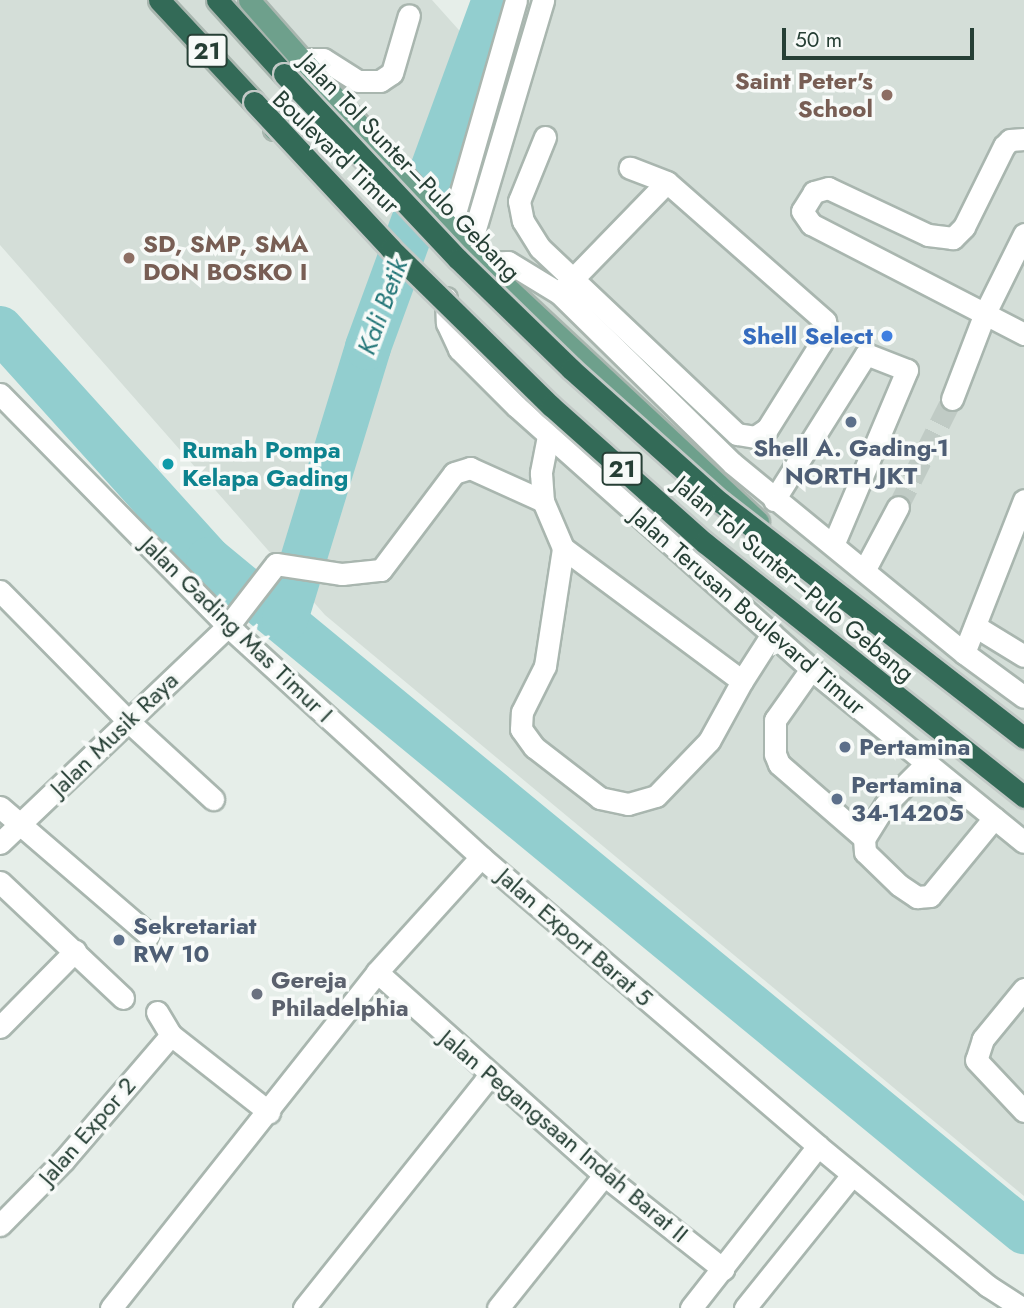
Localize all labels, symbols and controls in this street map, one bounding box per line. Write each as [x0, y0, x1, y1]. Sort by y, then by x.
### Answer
scale bar [786, 14, 978, 58]
text: 50 m [795, 25, 842, 55]
road number: 21 [186, 32, 228, 70]
street label: Jalan Tol Sunter–Pulo Gebang [294, 47, 526, 287]
place label: Saint Peter's School [735, 67, 873, 123]
street label: Boulevard Timur [267, 84, 405, 220]
marker: Saint Peter's School [879, 87, 895, 103]
place label: SD, SMP, SMA DON BOSKO I [143, 230, 309, 286]
marker: SD, SMP, SMA DON BOSKO I [121, 250, 137, 266]
water label: Kali Betik [351, 255, 415, 359]
place label: Shell Select [742, 322, 873, 350]
marker: Shell Select [879, 328, 895, 344]
marker: Shell A. Gading-1 NORTH JKT [843, 414, 859, 430]
place label: Shell A. Gading-1 NORTH JKT [753, 434, 949, 490]
place label: Rumah Pompa Kelapa Gading [182, 436, 349, 492]
road number: 21 [601, 449, 643, 489]
marker: Rumah Pompa Kelapa Gading [160, 456, 176, 472]
street label: Jalan Tol Sunter–Pulo Gebang [668, 470, 920, 688]
street label: Jalan Terusan Boulevard Timur [625, 501, 871, 721]
street label: Jalan Gading Mas Timur I [135, 530, 339, 728]
street label: Jalan Musik Raya [44, 666, 184, 802]
place label: Pertamina [859, 733, 970, 761]
marker: Pertamina [837, 739, 853, 755]
place label: Pertamina 34-14205 [851, 771, 964, 827]
marker: Pertamina 34-14205 [829, 791, 845, 807]
street label: Jalan Export Barat 5 [491, 862, 659, 1012]
place label: Sekretariat RW 10 [133, 912, 256, 968]
marker: Sekretariat RW 10 [111, 932, 127, 948]
place label: Gereja Philadelphia [271, 966, 409, 1022]
marker: Gereja Philadelphia [249, 986, 265, 1002]
street label: Jalan Pegangsaan Indah Barat II [434, 1023, 694, 1249]
street label: Jalan Expor 2 [32, 1071, 142, 1191]

